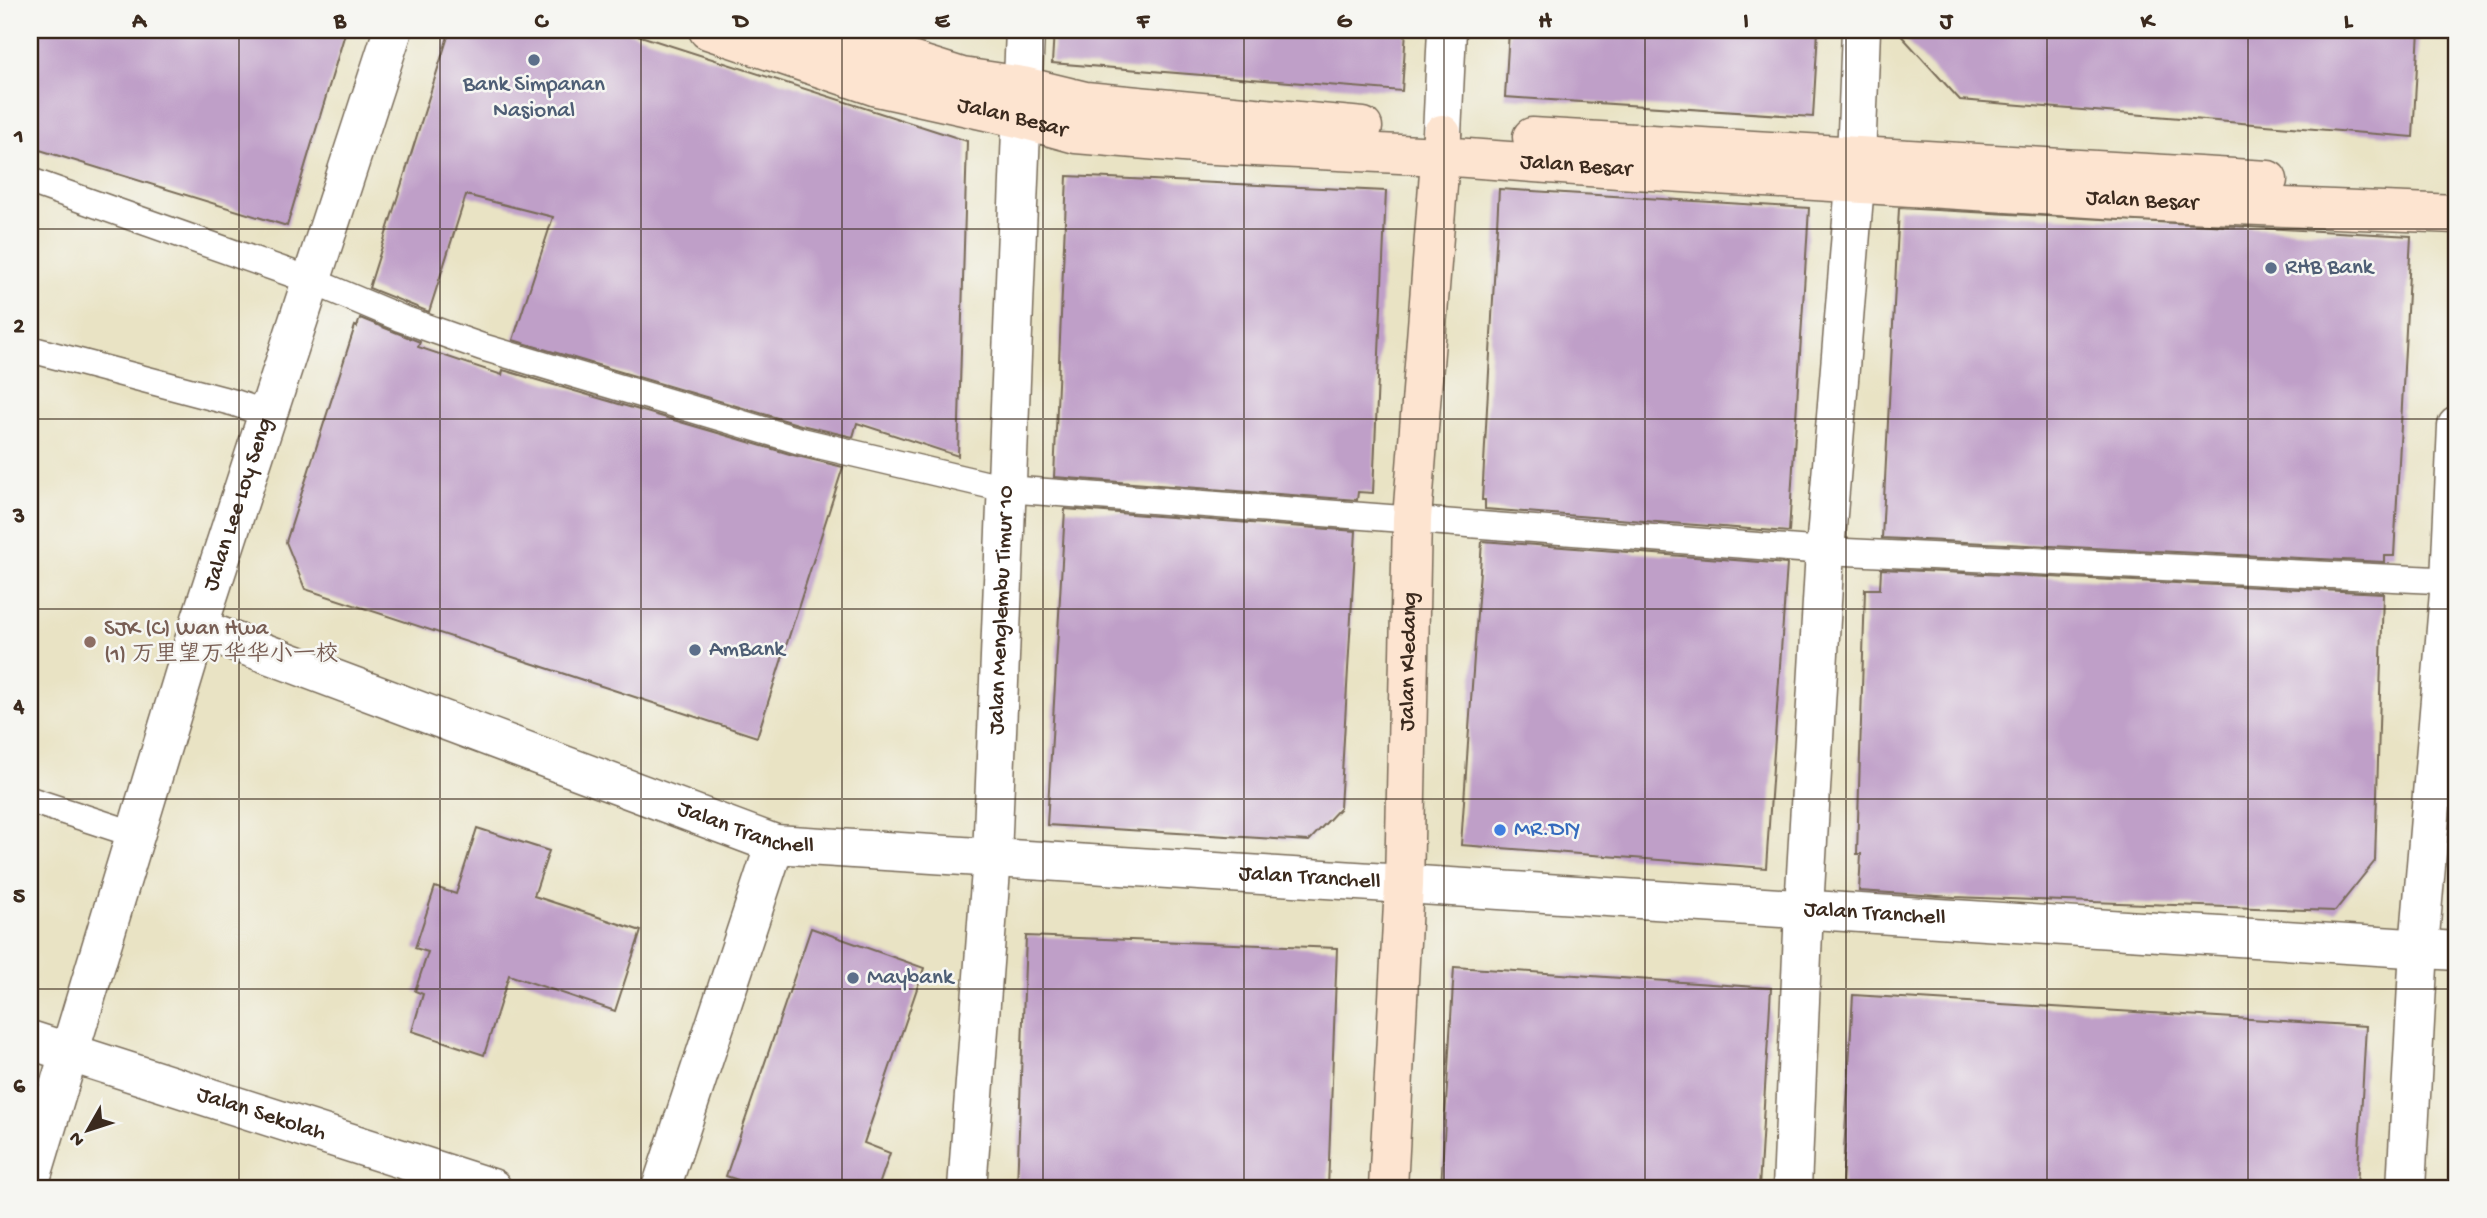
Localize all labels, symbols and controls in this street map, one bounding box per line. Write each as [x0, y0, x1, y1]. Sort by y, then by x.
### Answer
text: A [131, 9, 147, 36]
text: B [333, 9, 347, 36]
text: C [535, 9, 550, 36]
text: D [732, 9, 750, 36]
text: E [935, 9, 951, 36]
text: F [1136, 9, 1151, 36]
text: G [1337, 9, 1353, 36]
text: H [1538, 9, 1552, 36]
text: I [1743, 9, 1749, 36]
text: J [1939, 9, 1954, 36]
text: K [2140, 9, 2157, 36]
text: L [2344, 9, 2354, 36]
marker: Bank Simpanan Nasional [526, 52, 542, 68]
place label: Bank Simpanan Nasional [462, 72, 605, 125]
street label: Jalan Besar [955, 92, 1072, 145]
text: 1 [13, 124, 24, 151]
street label: Jalan Besar [1519, 148, 1635, 183]
street label: Jalan Besar [2085, 184, 2200, 217]
place label: RHB Bank [2285, 255, 2376, 282]
marker: RHB Bank [2263, 260, 2279, 276]
text: 2 [13, 314, 25, 341]
street label: Jalan Lee Loy Seng [197, 414, 279, 594]
street label: Jalan Menglembu Timur 10 [983, 485, 1020, 735]
text: 3 [12, 504, 25, 531]
street label: Jalan Kledang [1394, 592, 1424, 731]
place label: SJK (C) Wan Hwa (1) 万里望万华华小一校 [104, 616, 339, 669]
marker: SJK (C) Wan Hwa (1) 万里望万华华小一校 [82, 634, 98, 650]
place label: AmBank [709, 637, 787, 664]
marker: AmBank [687, 642, 703, 658]
text: 4 [13, 694, 25, 721]
street label: Jalan Tranchell [674, 795, 815, 860]
place label: MR.DIY [1514, 817, 1580, 844]
marker: MR.DIY [1492, 822, 1508, 838]
street label: Jalan Tranchell [1238, 860, 1382, 896]
text: 5 [13, 884, 25, 911]
street label: Jalan Tranchell [1803, 896, 1946, 932]
place label: Maybank [867, 965, 956, 992]
marker: Maybank [845, 970, 861, 986]
text: 6 [13, 1074, 26, 1101]
street label: Jalan Sekolah [193, 1081, 329, 1147]
north arrow [52, 1096, 122, 1166]
text: N [65, 1126, 90, 1151]

